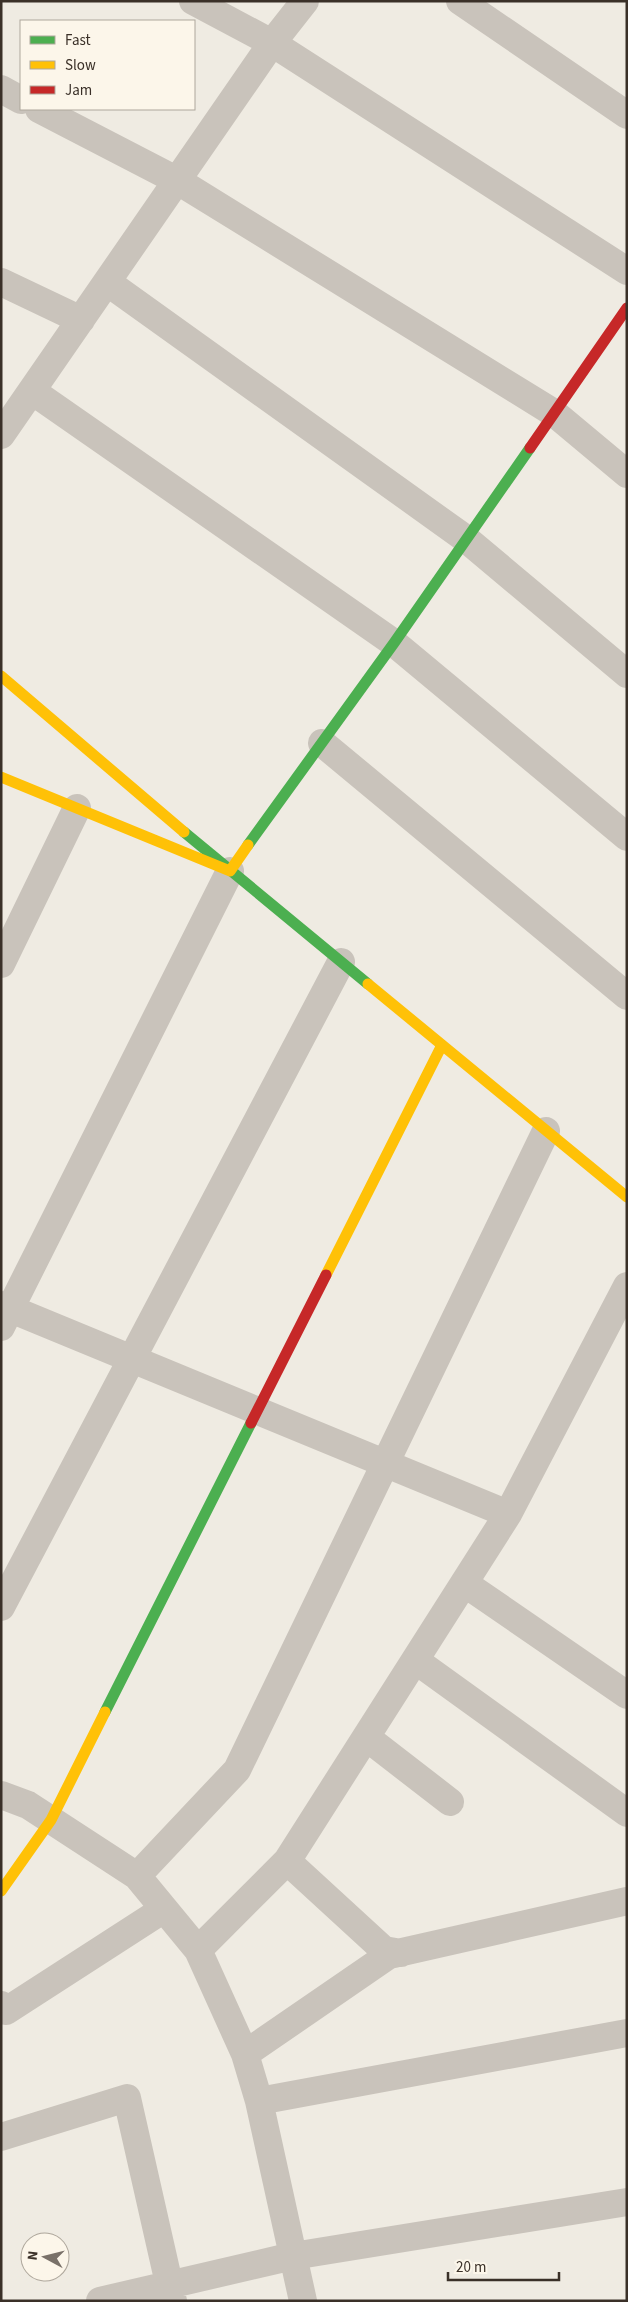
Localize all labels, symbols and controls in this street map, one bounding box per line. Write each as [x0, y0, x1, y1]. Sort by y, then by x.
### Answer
legend [20, 20, 195, 110]
text: Fast [65, 30, 91, 51]
text: Slow [65, 55, 96, 76]
text: Jam [65, 80, 92, 101]
north arrow [20, 2232, 70, 2282]
text: N [23, 2250, 44, 2261]
scale bar [448, 2250, 559, 2282]
text: 20 m [456, 2257, 486, 2278]

